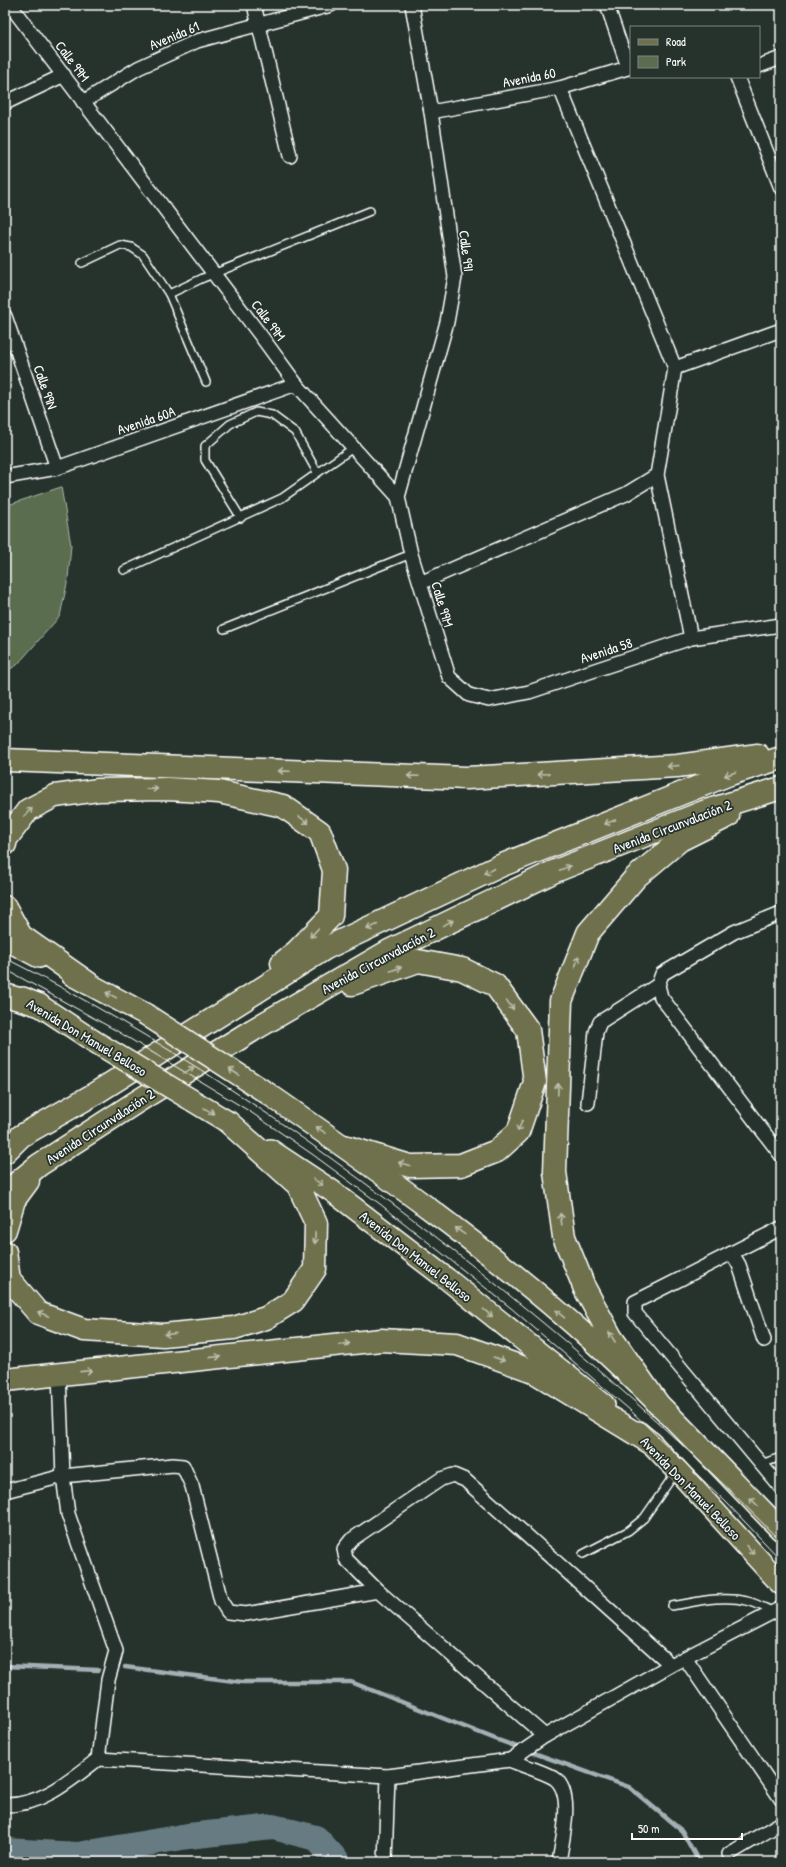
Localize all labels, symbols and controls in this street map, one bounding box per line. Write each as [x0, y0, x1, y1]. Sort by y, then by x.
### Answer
street label: Avenida 61 [146, 16, 202, 54]
legend [630, 26, 760, 78]
text: Road [666, 33, 686, 50]
street label: Calle 99M [51, 37, 95, 85]
text: Park [666, 53, 686, 70]
street label: Avenida 60 [501, 63, 557, 91]
street label: Calle 99I [455, 229, 479, 273]
street label: Calle 99M [247, 296, 291, 344]
street label: Calle 99N [30, 362, 62, 412]
street label: Avenida 60A [114, 401, 178, 439]
street label: Calle 99M [427, 579, 459, 629]
street label: Avenida 58 [578, 633, 634, 667]
one-way arrow [667, 763, 680, 770]
one-way arrow [278, 767, 291, 775]
one-way arrow [537, 770, 550, 778]
one-way arrow [725, 771, 737, 779]
one-way arrow [407, 772, 420, 780]
one-way arrow [145, 785, 158, 793]
street label: Avenida Circunvalación 2 [610, 794, 735, 857]
one-way arrow [22, 808, 32, 818]
one-way arrow [298, 816, 309, 825]
one-way arrow [604, 819, 616, 827]
one-way arrow [559, 863, 571, 871]
one-way arrow [483, 868, 495, 875]
one-way arrow [441, 919, 453, 926]
street label: Avenida Circunvalación 2 [318, 922, 438, 998]
one-way arrow [366, 924, 378, 931]
one-way arrow [309, 928, 319, 938]
one-way arrow [573, 957, 581, 969]
one-way arrow [389, 964, 401, 972]
one-way arrow [105, 991, 117, 999]
street label: Avenida Don Manuel Belloso [23, 994, 151, 1081]
one-way arrow [506, 1000, 514, 1011]
one-way arrow [183, 1066, 194, 1074]
one-way arrow [228, 1067, 240, 1075]
one-way arrow [554, 1083, 562, 1096]
street label: Avenida Circunvalación 2 [42, 1084, 158, 1168]
one-way arrow [203, 1108, 215, 1116]
one-way arrow [515, 1120, 523, 1132]
one-way arrow [316, 1126, 327, 1134]
one-way arrow [398, 1160, 411, 1167]
one-way arrow [312, 1179, 324, 1187]
street label: Avenida Don Manuel Belloso [356, 1206, 476, 1306]
one-way arrow [557, 1213, 565, 1226]
one-way arrow [454, 1227, 465, 1236]
one-way arrow [312, 1231, 319, 1244]
one-way arrow [483, 1308, 494, 1317]
one-way arrow [555, 1309, 566, 1318]
one-way arrow [38, 1310, 50, 1318]
one-way arrow [164, 1330, 177, 1338]
one-way arrow [608, 1332, 616, 1343]
one-way arrow [337, 1340, 350, 1348]
one-way arrow [208, 1354, 221, 1361]
one-way arrow [493, 1356, 506, 1363]
one-way arrow [79, 1367, 92, 1375]
street label: Avenida Don Manuel Belloso [637, 1432, 746, 1544]
one-way arrow [749, 1497, 759, 1507]
one-way arrow [745, 1544, 754, 1554]
scale bar [632, 1815, 742, 1841]
text: 50 m [638, 1820, 659, 1837]

